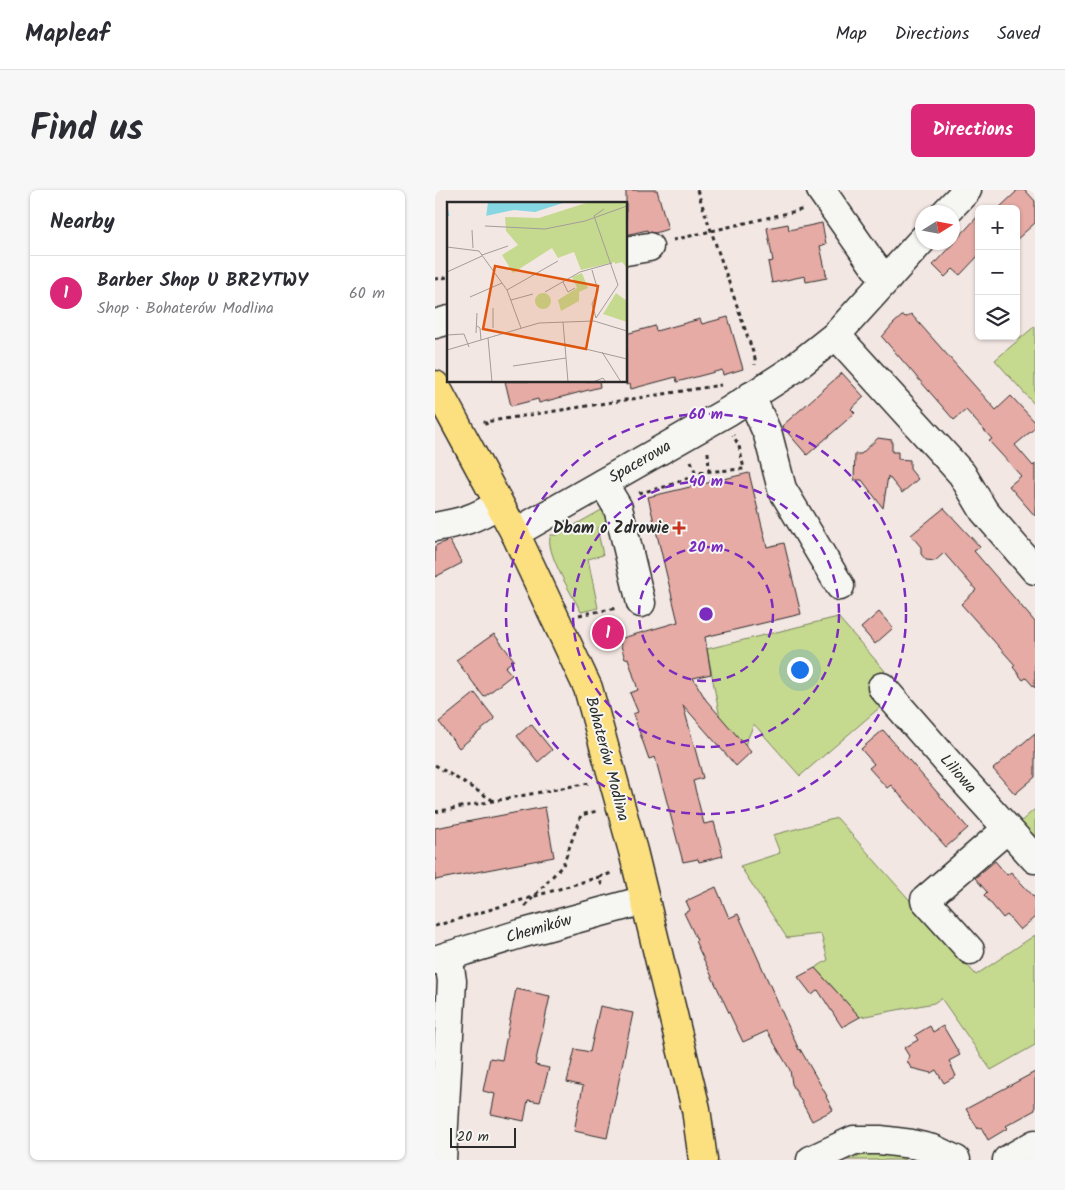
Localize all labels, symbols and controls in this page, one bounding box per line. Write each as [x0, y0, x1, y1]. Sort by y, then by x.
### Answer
text: Mapleaf [25, 15, 109, 54]
text: Map [835, 20, 867, 49]
text: Directions [895, 20, 969, 49]
text: Saved [997, 20, 1040, 49]
text: Find us [30, 102, 143, 158]
button: Directions [911, 104, 1035, 157]
inset map [447, 202, 627, 382]
north arrow [915, 205, 960, 250]
map controls [975, 205, 1020, 340]
button: + [975, 205, 1020, 250]
text: Nearby [50, 206, 115, 239]
button: − [975, 250, 1020, 295]
text: Barber Shop U BRZYTWY [97, 266, 308, 296]
text: 1 [64, 281, 68, 306]
text: 60 m [349, 281, 385, 306]
button: layers [975, 295, 1020, 340]
text: Shop · Bohaterów Modlina [97, 296, 274, 321]
text: 60 m [689, 403, 723, 427]
street label: Spacerowa [604, 434, 676, 490]
text: 40 m [689, 470, 723, 494]
place label: Dbam o Zdrowie [553, 516, 669, 541]
marker: Dbam o Zdrowie [673, 522, 685, 534]
text: 20 m [689, 536, 723, 560]
centre of rings [697, 605, 715, 623]
pin: 1 [592, 614, 624, 652]
your location [787, 657, 813, 683]
street label: Bohaterów Modlina [578, 694, 636, 824]
street label: Liliowa [934, 749, 982, 799]
street label: Chemików [503, 908, 575, 950]
scale bar [450, 1125, 516, 1148]
text: 20 m [457, 1126, 489, 1148]

